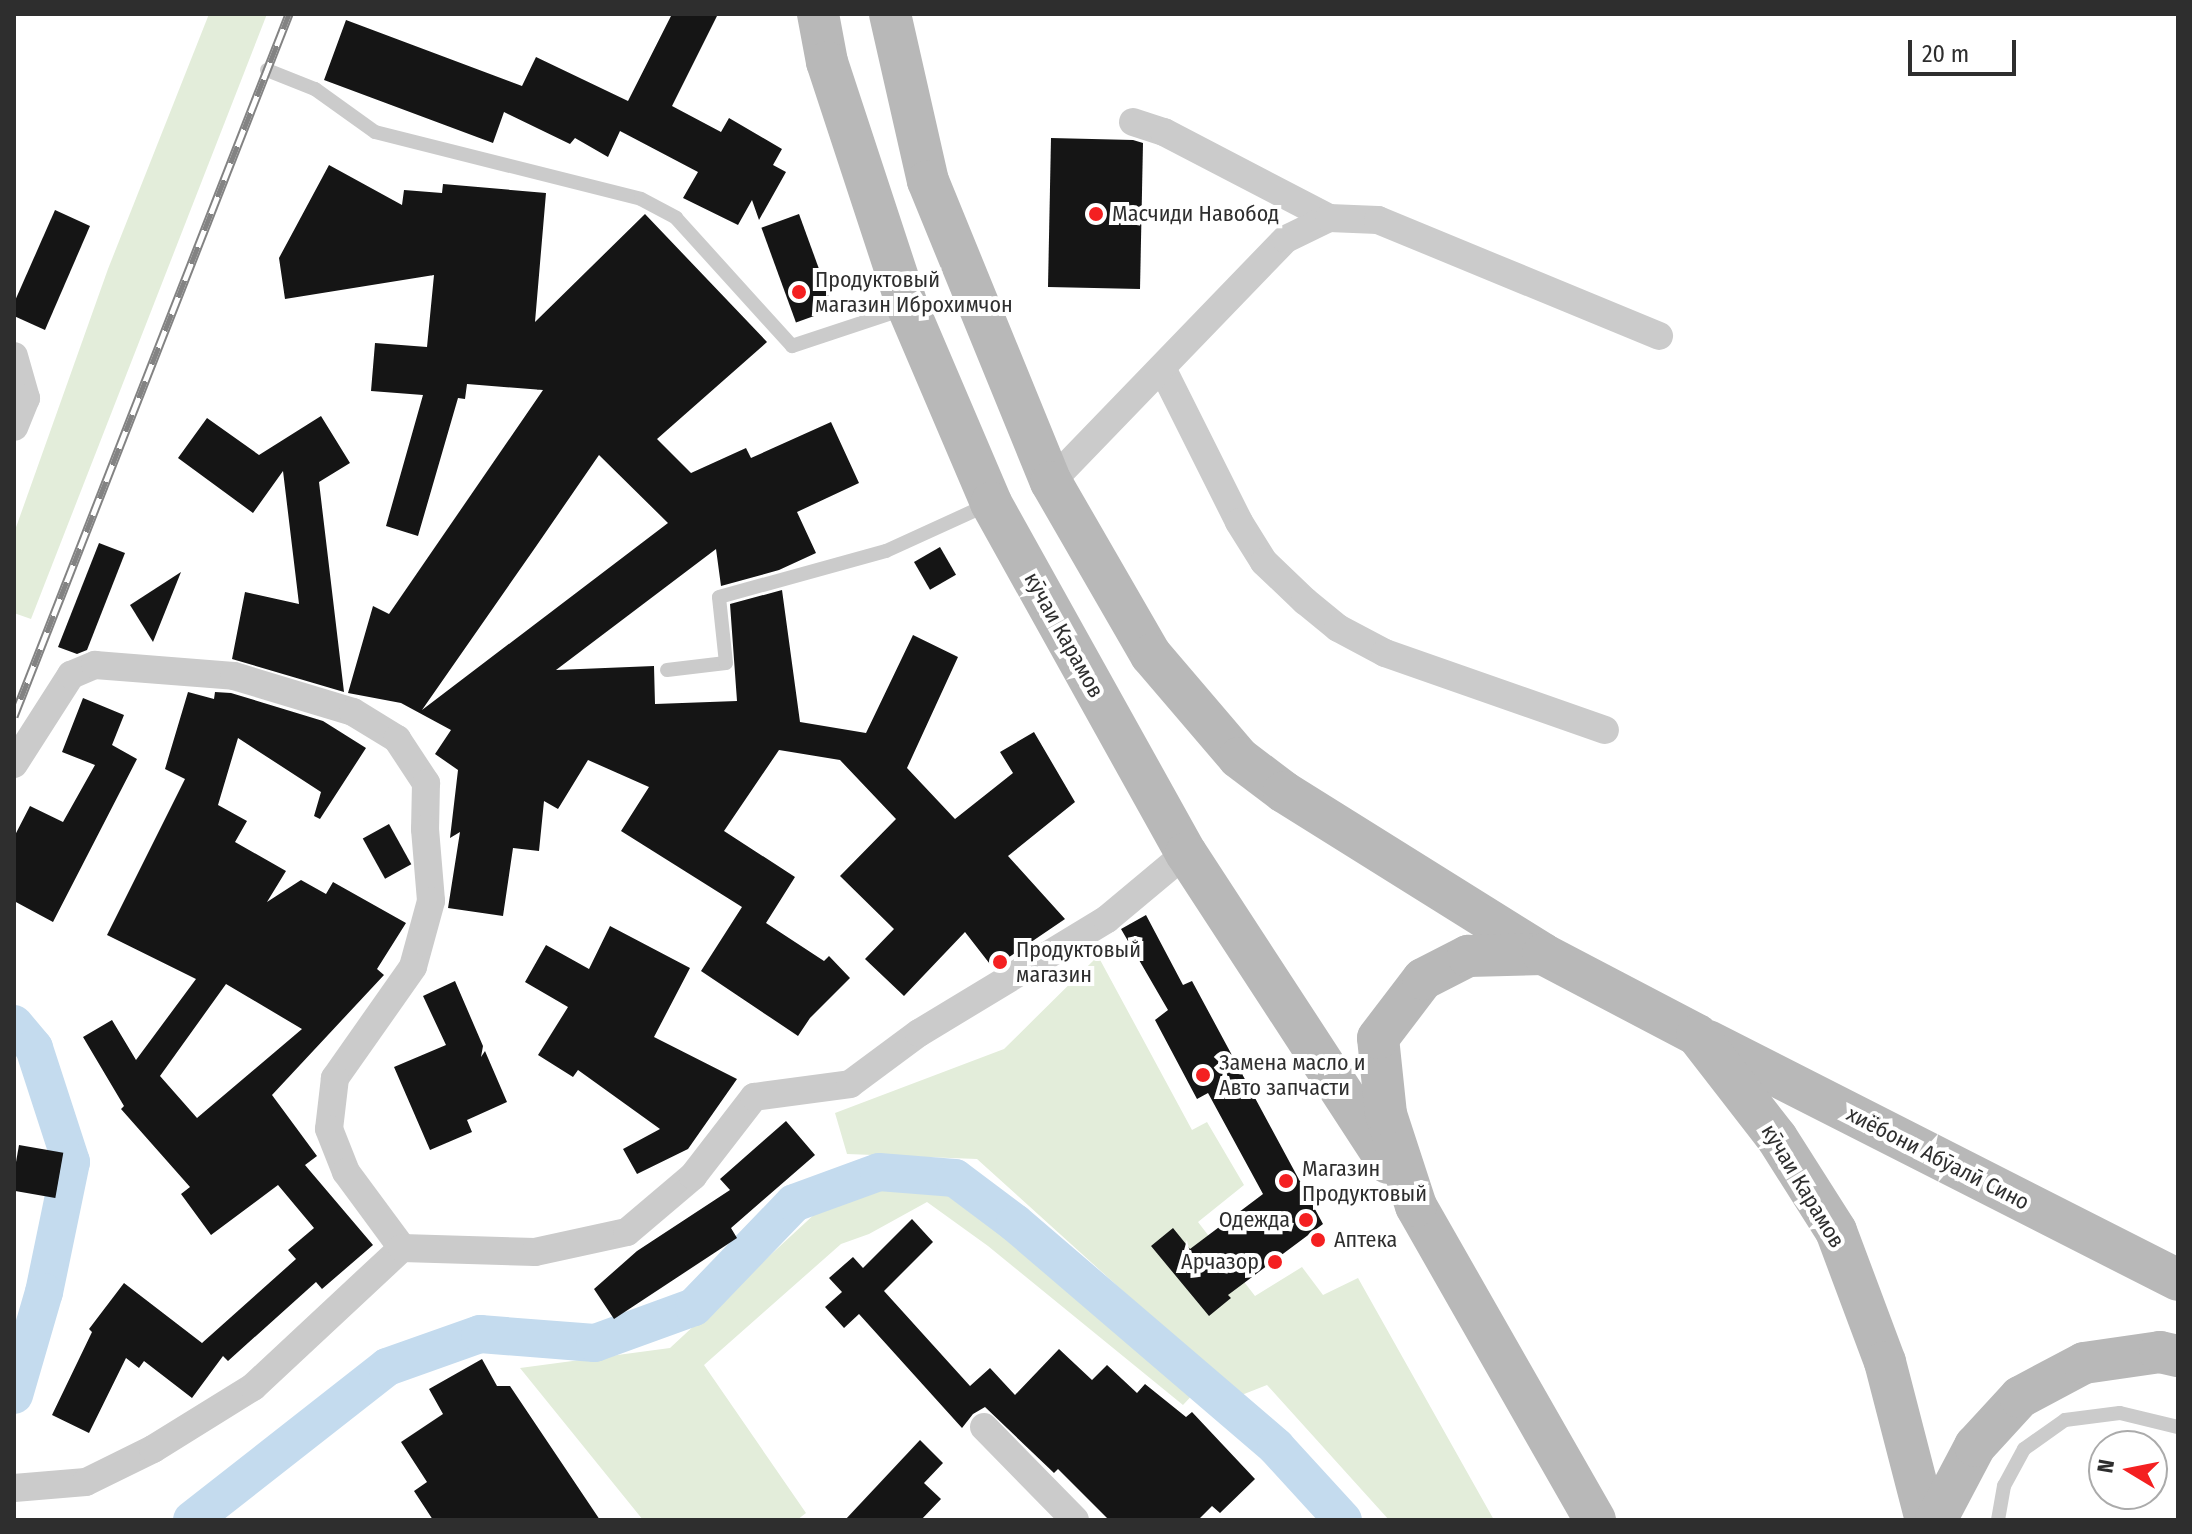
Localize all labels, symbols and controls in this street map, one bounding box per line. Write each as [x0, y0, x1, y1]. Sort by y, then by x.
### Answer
scale bar [1912, 24, 2020, 74]
text: 20 m [1922, 40, 1969, 68]
place label: Масчиди Навобод [1112, 201, 1279, 227]
marker: Масчиди Навобод [1087, 205, 1105, 223]
place label: Продуктовый магазин Иброхимчон [815, 266, 1013, 318]
marker: Продуктовый магазин Иброхимчон [790, 283, 808, 301]
street label: кӯчаи Карамов [1019, 568, 1109, 702]
place label: Продуктовый магазин [1016, 936, 1141, 988]
marker: Продуктовый магазин [991, 953, 1009, 971]
place label: Замена масло и Авто запчасти [1219, 1049, 1366, 1100]
marker: Замена масло и Авто запчасти [1194, 1066, 1212, 1084]
street label: хиёбони Абӯалӣ Сино [1842, 1101, 2034, 1215]
street label: кӯчаи Карамов [1756, 1119, 1850, 1253]
place label: Магазин Продуктовый [1302, 1155, 1427, 1206]
marker: Магазин Продуктовый [1277, 1172, 1295, 1190]
place label: Одежда [1219, 1207, 1290, 1233]
marker: Одежда [1297, 1211, 1315, 1229]
place label: Аптека [1334, 1227, 1397, 1253]
marker: Аптека [1309, 1231, 1327, 1249]
place label: Арчазор [1181, 1249, 1259, 1275]
marker: Арчазор [1266, 1253, 1284, 1271]
north arrow [2088, 1430, 2168, 1510]
text: N [2091, 1457, 2120, 1475]

